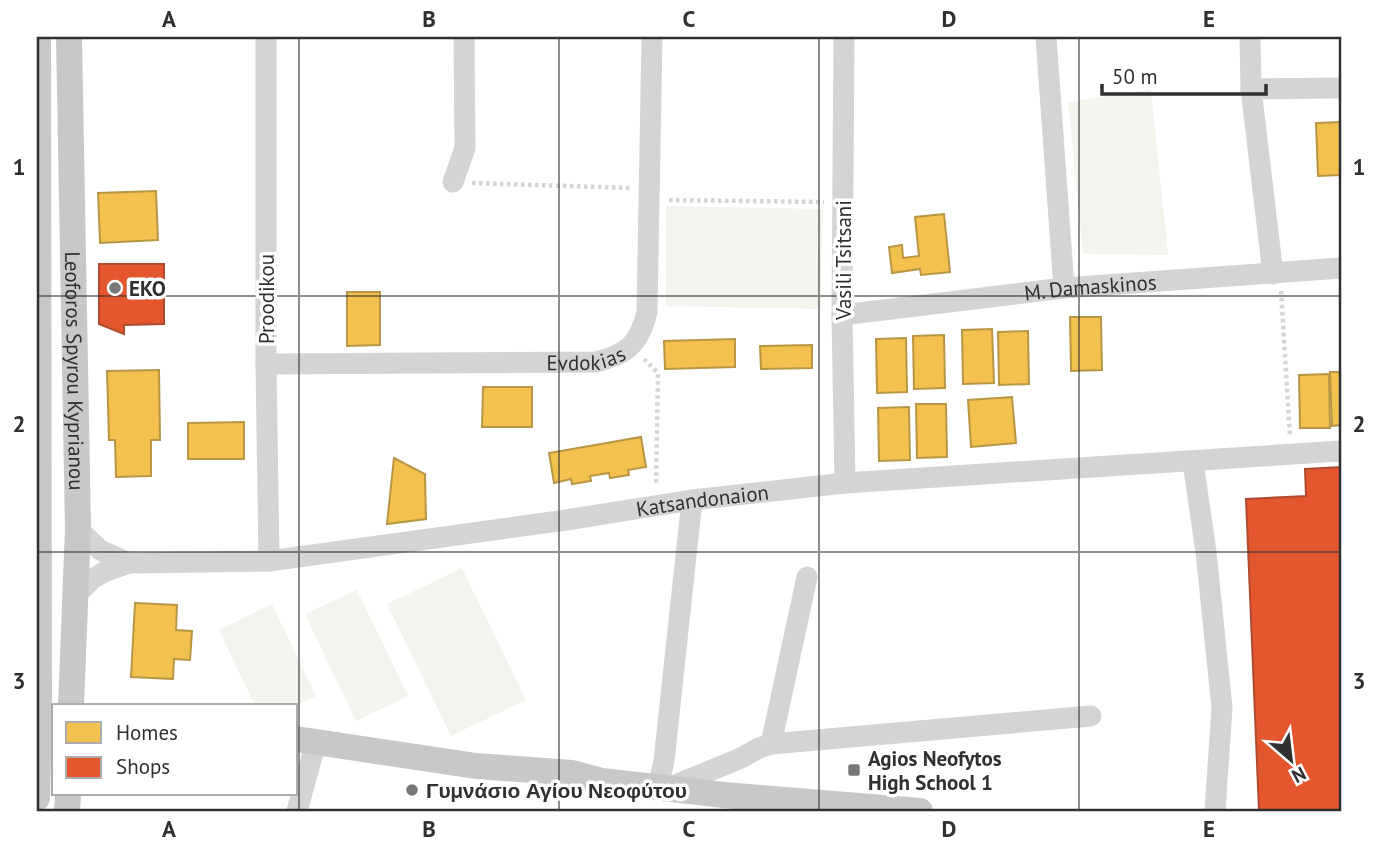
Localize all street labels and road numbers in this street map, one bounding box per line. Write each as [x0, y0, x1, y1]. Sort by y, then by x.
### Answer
street label: Vasili Tsitsani [830, 200, 857, 321]
street label: Leoforos Spyrou Kyprianou [59, 251, 91, 491]
street label: Proodikou [253, 254, 280, 344]
street label: M. Damaskinos [1023, 268, 1158, 306]
street label: Evdokias [546, 340, 630, 376]
street label: Katsandonaion [634, 478, 770, 522]

